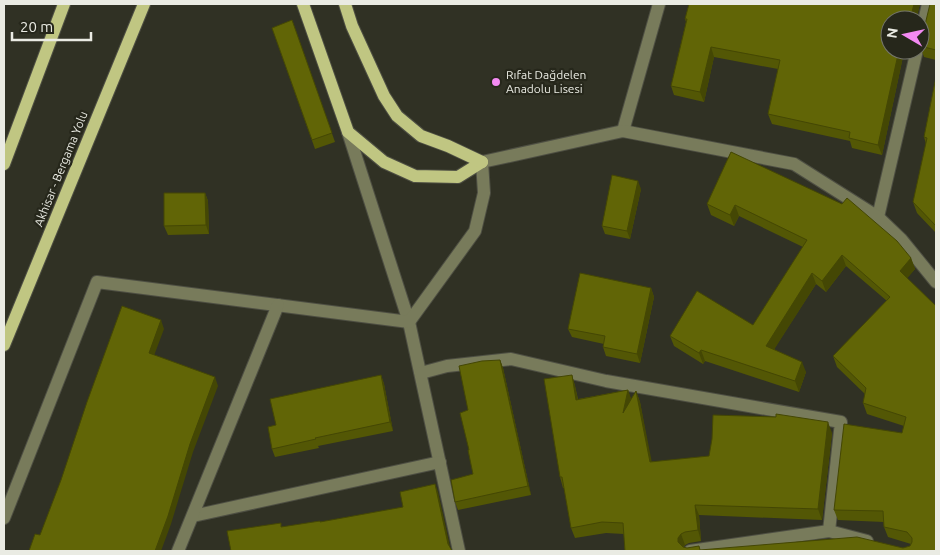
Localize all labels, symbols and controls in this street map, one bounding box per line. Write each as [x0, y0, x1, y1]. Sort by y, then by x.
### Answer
scale bar [12, 10, 91, 42]
north arrow [880, 10, 930, 60]
text: 20 m [20, 18, 53, 35]
text: N [883, 27, 901, 39]
place label: Rıfat Dağdelen Anadolu Lisesi [506, 68, 586, 95]
marker: Rıfat Dağdelen Anadolu Lisesi [490, 76, 502, 88]
street label: Akhisar - Bergama Yolu [31, 109, 90, 228]

